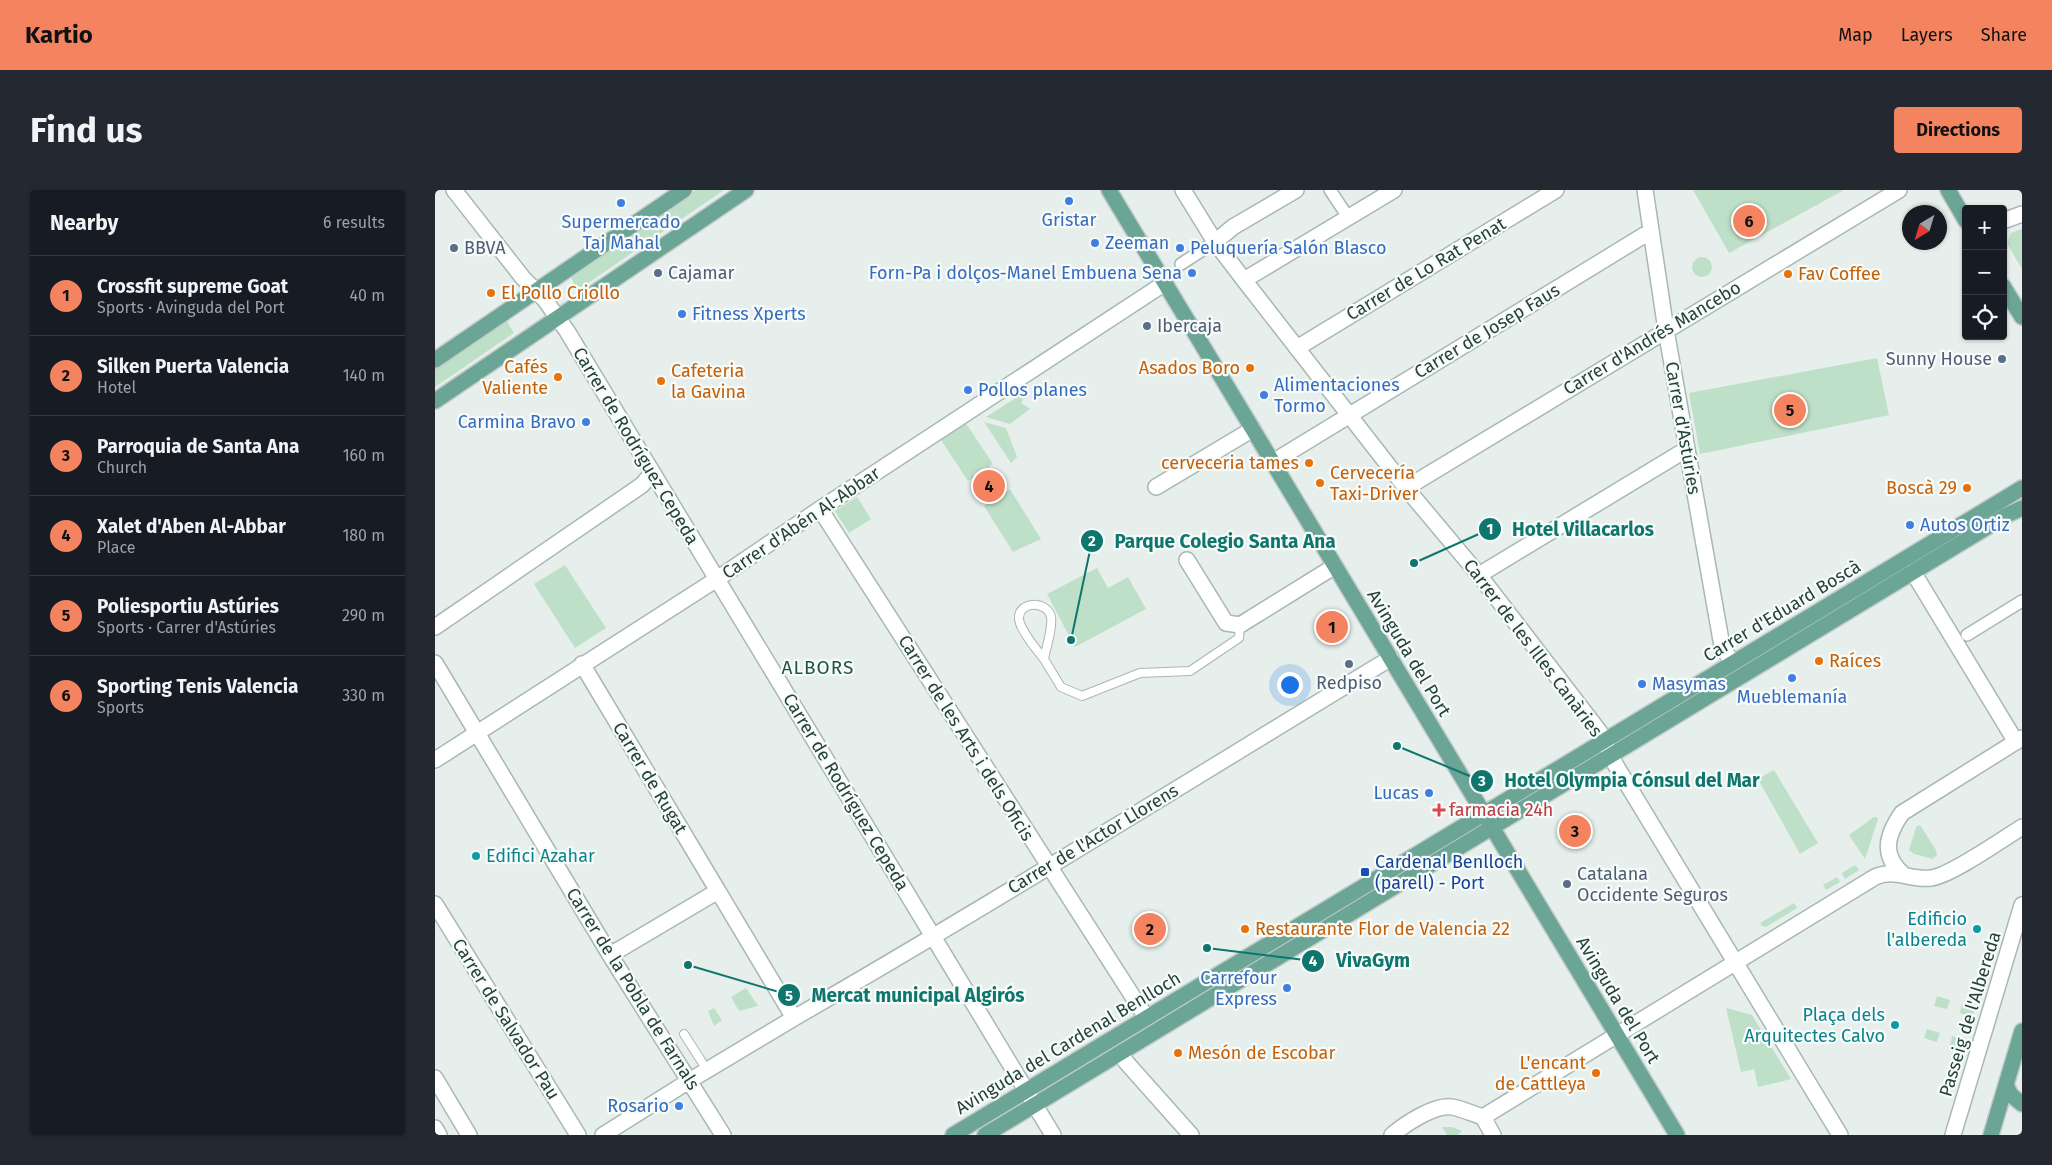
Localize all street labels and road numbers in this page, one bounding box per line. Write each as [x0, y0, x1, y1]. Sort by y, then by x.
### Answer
street label: Carrer de Lo Rat Penat [1342, 212, 1510, 325]
street label: Carrer d'Andrés Mancebo [1559, 276, 1745, 400]
street label: Carrer de Josep Faus [1410, 279, 1564, 383]
street label: Carrer de Rodríguez Cepeda [568, 343, 704, 549]
street label: Carrer d'Astúries [1660, 360, 1706, 496]
street label: Carrer d'Abén Al-Abbar [718, 462, 884, 584]
street label: Carrer de les Illes Canàries [1459, 555, 1607, 741]
street label: Carrer d'Eduard Boscà [1699, 555, 1865, 667]
street label: Avinguda del Port [1362, 585, 1456, 721]
street label: Carrer de les Arts i dels Oficis [893, 631, 1039, 845]
street label: Carrer de Rodríguez Cepeda [778, 689, 914, 895]
street label: Carrer de Rugat [608, 718, 692, 838]
street label: Carrer de l'Actor Llorens [1004, 779, 1182, 899]
street label: Carrer de la Pobla de Farnals [562, 884, 704, 1094]
street label: Passeig de l'Albereda [1934, 929, 2006, 1099]
street label: Avinguda del Port [1571, 932, 1665, 1068]
street label: Carrer de Salvador Pau [448, 935, 564, 1103]
street label: Avinguda del Cardenal Benlloch [951, 967, 1185, 1119]

